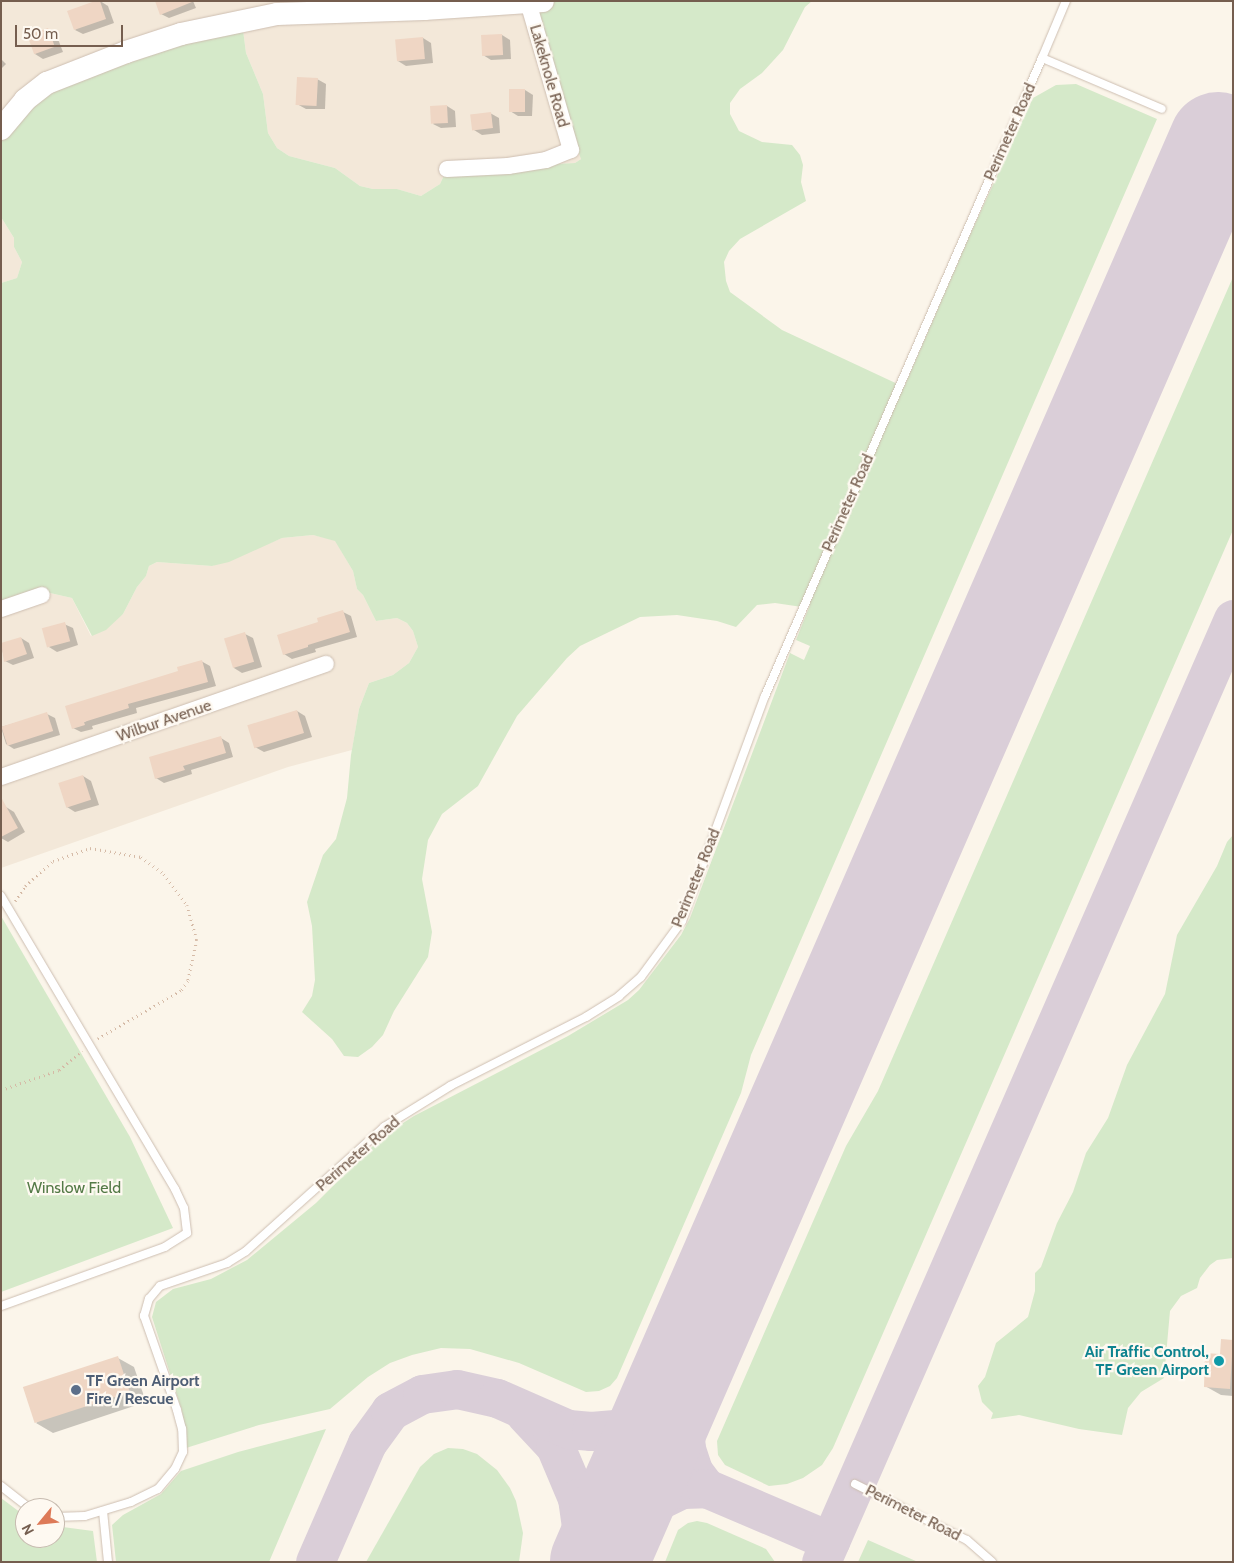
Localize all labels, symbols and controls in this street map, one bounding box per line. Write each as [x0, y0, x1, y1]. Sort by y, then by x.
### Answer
scale bar [18, 15, 125, 47]
street label: Lakeknole Road [525, 22, 573, 130]
text: 50 m [23, 25, 58, 43]
street label: Perimeter Road [980, 80, 1040, 184]
street label: Perimeter Road [818, 451, 878, 555]
street label: Wilbur Avenue [114, 696, 214, 746]
street label: Perimeter Road [667, 826, 725, 930]
street label: Perimeter Road [312, 1112, 404, 1196]
park label: Winslow Field [27, 1178, 121, 1198]
place label: Air Traffic Control, TF Green Airport [1085, 1342, 1209, 1380]
marker: Air Traffic Control, TF Green Airport [1213, 1355, 1225, 1367]
place label: TF Green Airport Fire / Rescue [86, 1371, 200, 1409]
marker: TF Green Airport Fire / Rescue [70, 1384, 82, 1396]
street label: Perimeter Road [862, 1481, 964, 1545]
north arrow [15, 1498, 65, 1548]
text: N [17, 1521, 38, 1538]

